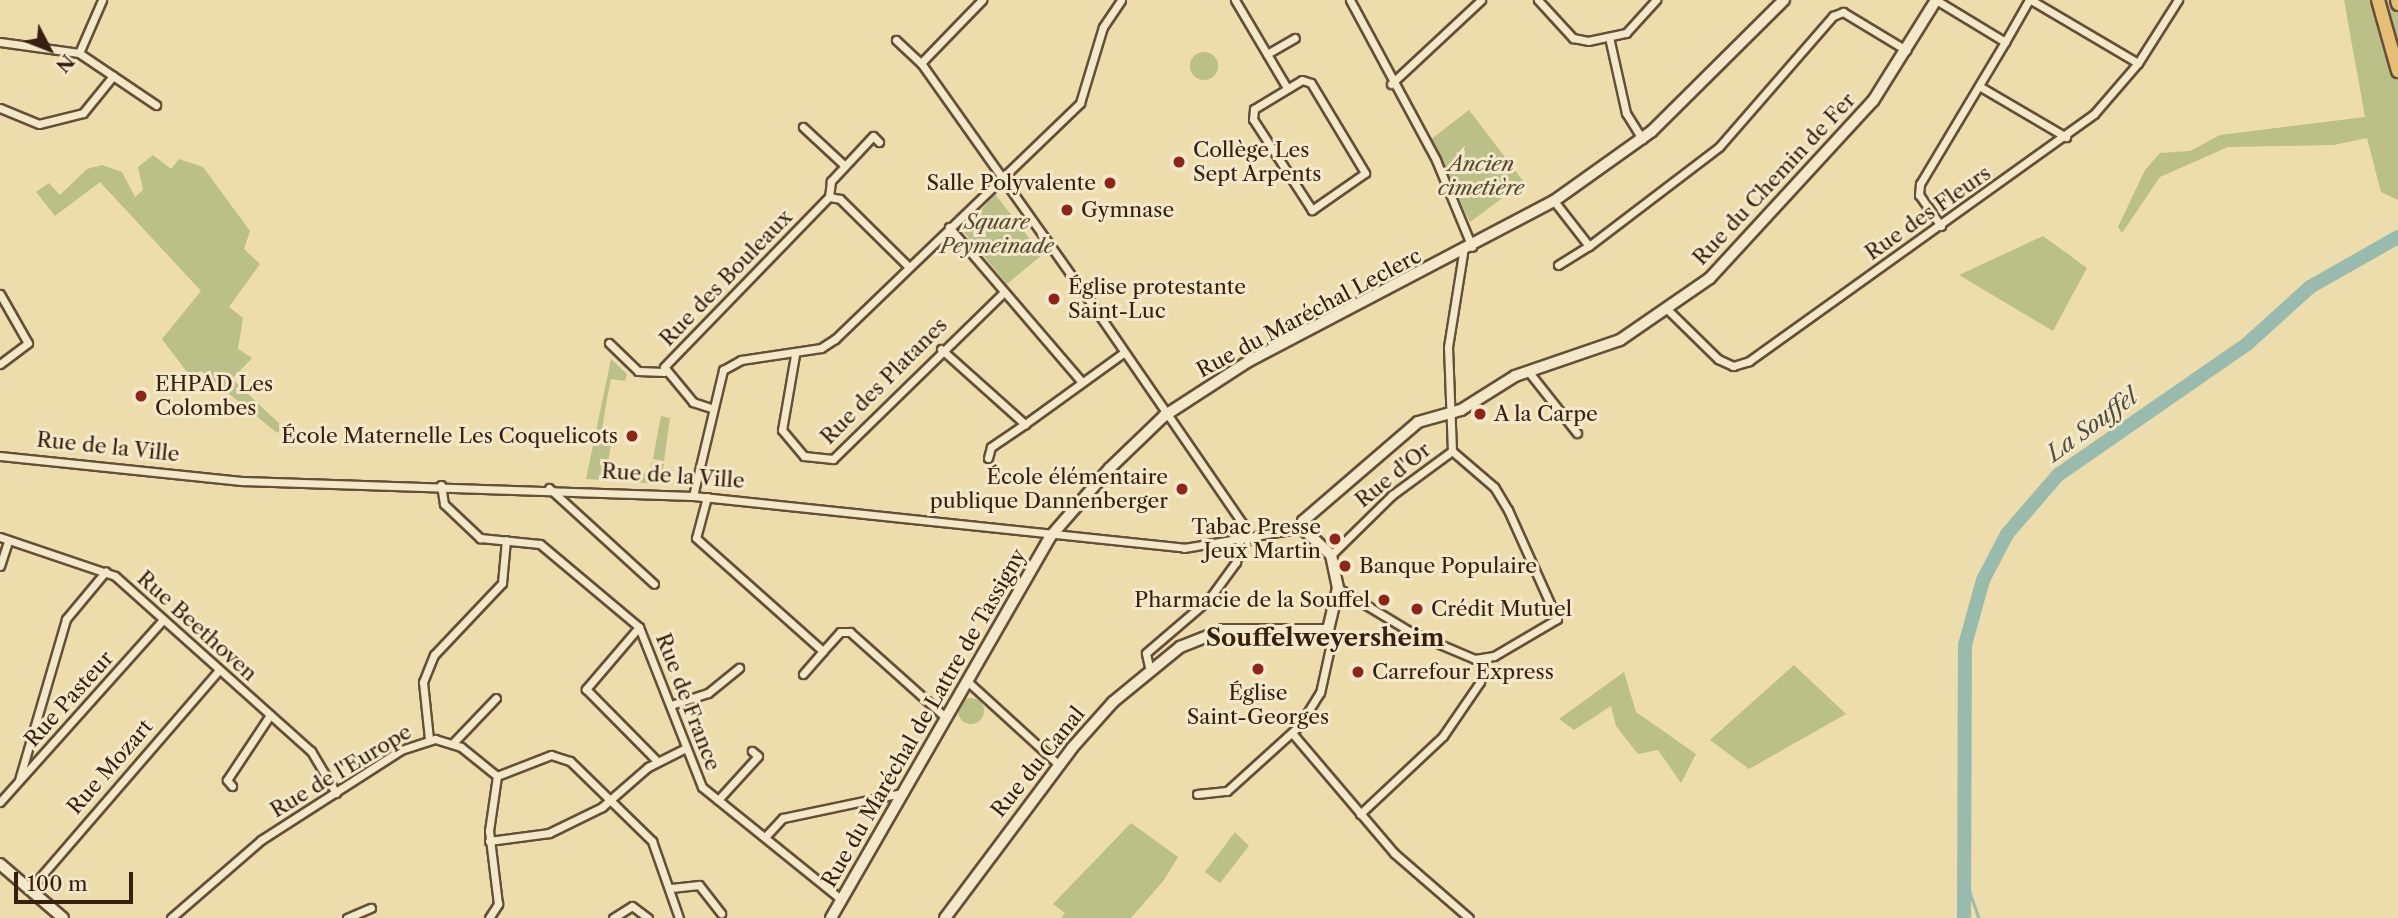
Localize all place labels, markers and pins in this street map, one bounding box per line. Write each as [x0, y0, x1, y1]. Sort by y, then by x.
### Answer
place label: Collège Les Sept Arpents [1193, 137, 1322, 187]
marker: Collège Les Sept Arpents [1171, 154, 1187, 170]
place label: Salle Polyvalente [926, 170, 1096, 196]
marker: Salle Polyvalente [1102, 175, 1118, 191]
place label: Gymnase [1081, 197, 1174, 223]
marker: Gymnase [1059, 202, 1075, 218]
place label: Église protestante Saint-Luc [1068, 274, 1246, 324]
marker: Église protestante Saint-Luc [1046, 291, 1062, 307]
place label: EHPAD Les Colombes [155, 371, 273, 421]
marker: EHPAD Les Colombes [133, 388, 149, 404]
place label: A la Carpe [1494, 401, 1599, 427]
marker: A la Carpe [1472, 406, 1488, 422]
place label: École Maternelle Les Coquelicots [281, 423, 618, 449]
marker: École Maternelle Les Coquelicots [624, 428, 640, 444]
place label: École élémentaire publique Dannenberger [930, 464, 1168, 514]
marker: École élémentaire publique Dannenberger [1174, 481, 1190, 497]
place label: Tabac Presse Jeux Martin [1192, 514, 1321, 564]
marker: Tabac Presse Jeux Martin [1327, 531, 1343, 547]
place label: Banque Populaire [1359, 553, 1537, 579]
marker: Banque Populaire [1337, 558, 1353, 574]
place label: Pharmacie de la Souffel [1134, 587, 1370, 613]
marker: Pharmacie de la Souffel [1376, 592, 1392, 608]
place label: Crédit Mutuel [1431, 596, 1572, 622]
marker: Crédit Mutuel [1409, 601, 1425, 617]
place label: Carrefour Express [1372, 659, 1554, 685]
marker: Église Saint-Georges [1250, 661, 1266, 677]
marker: Carrefour Express [1350, 664, 1366, 680]
place label: Église Saint-Georges [1187, 680, 1329, 730]

